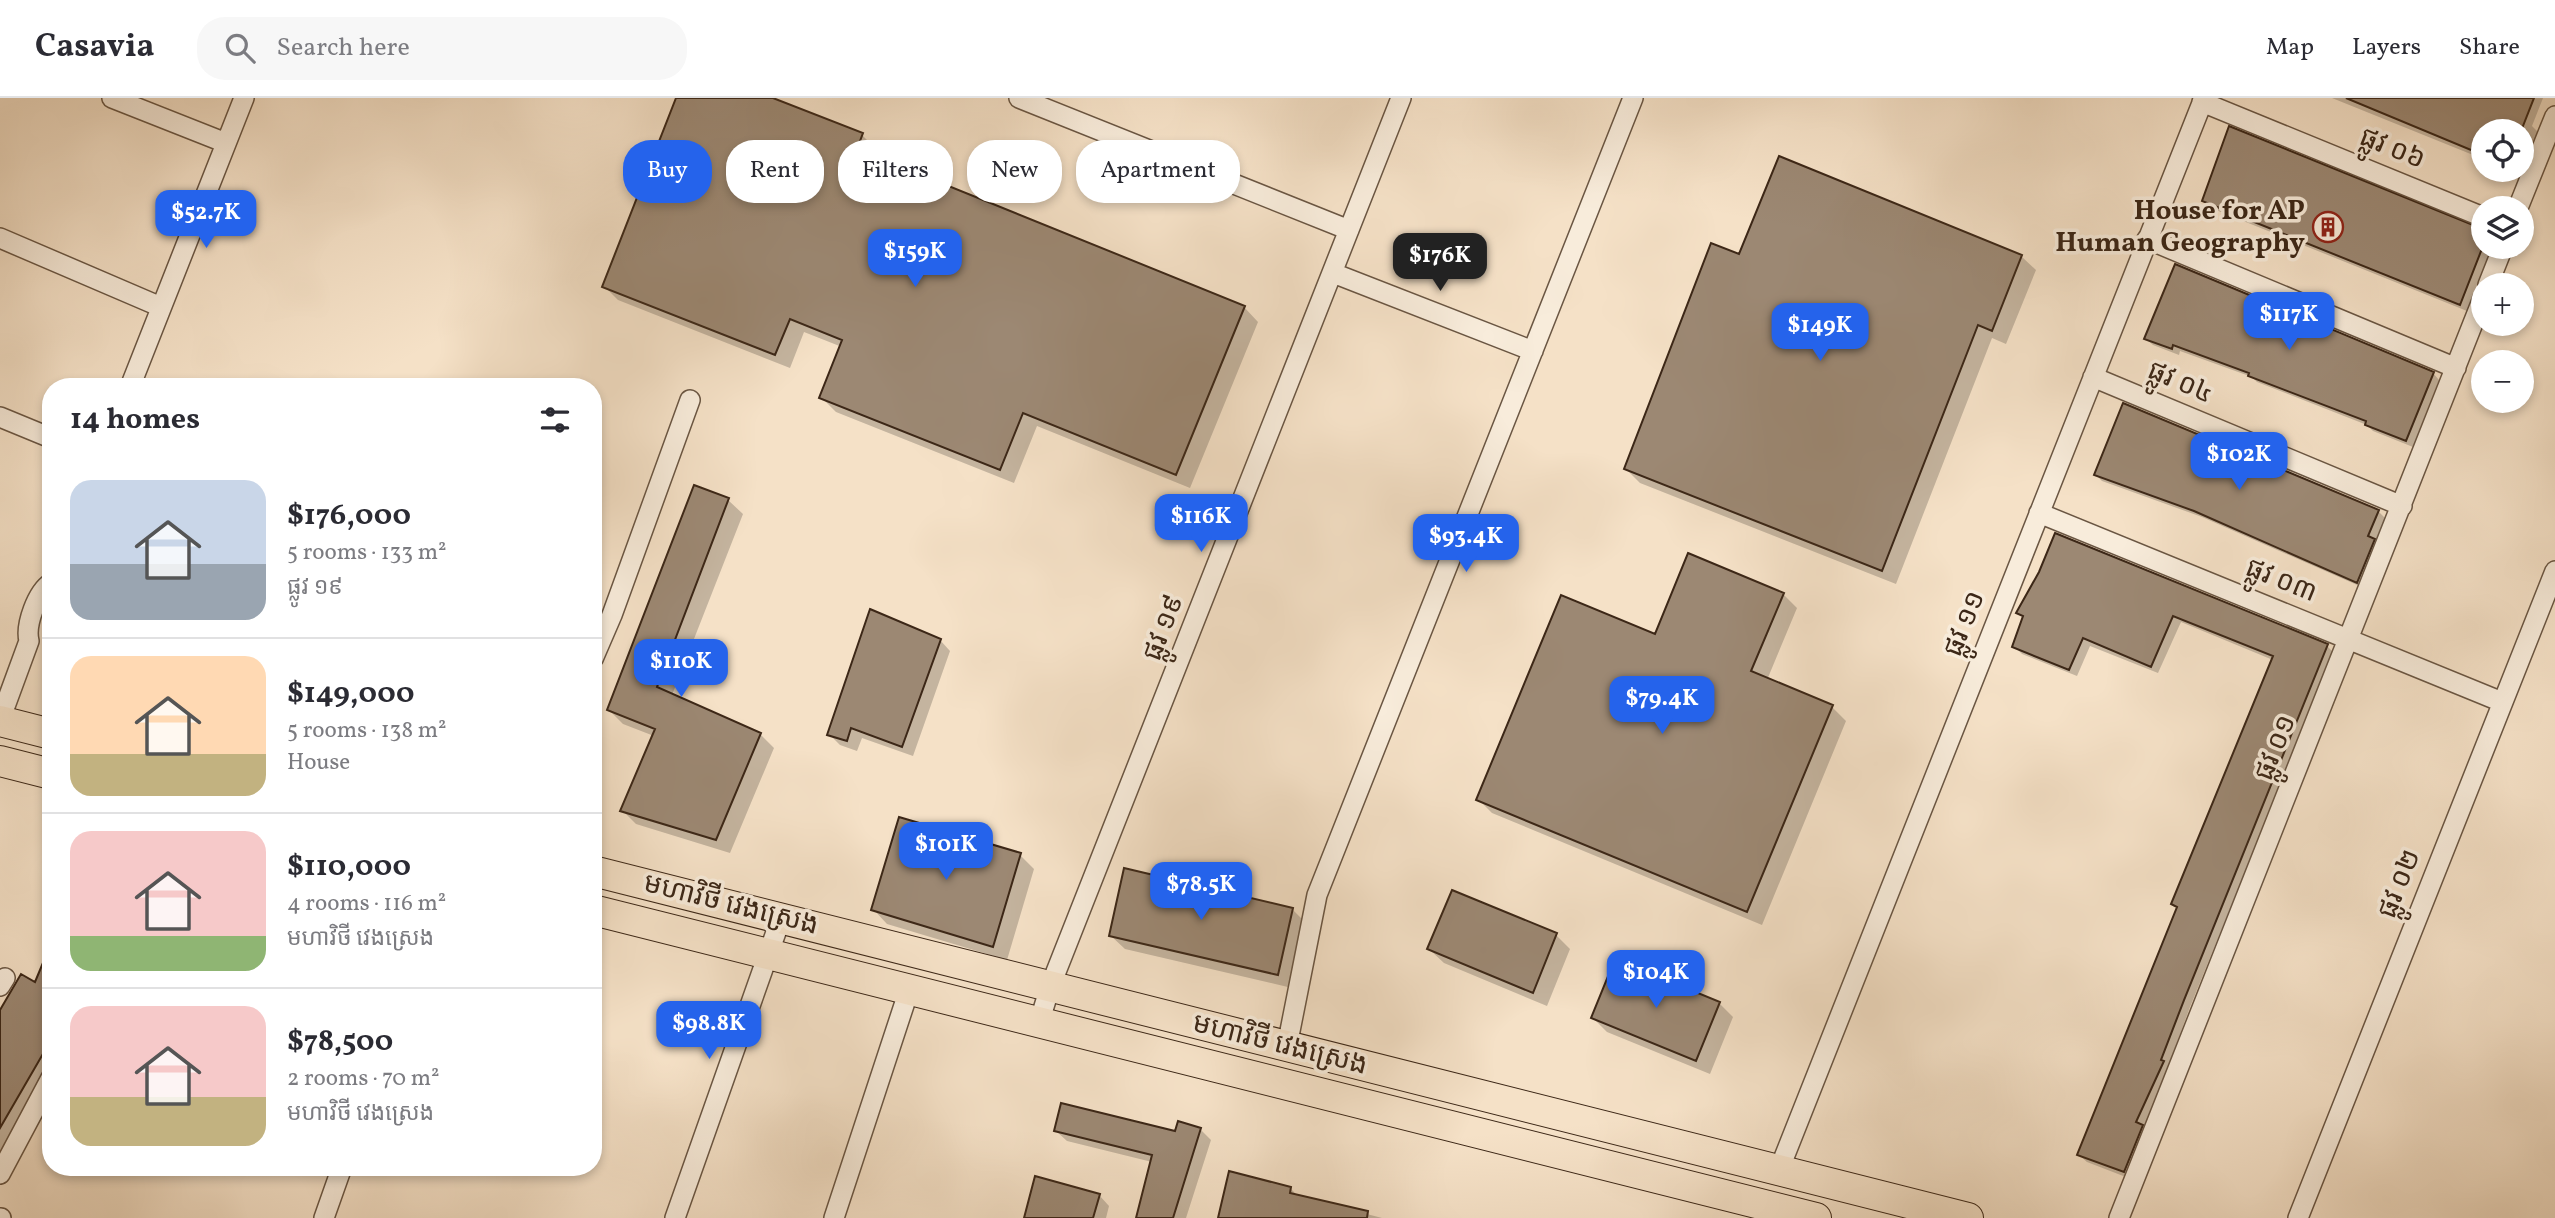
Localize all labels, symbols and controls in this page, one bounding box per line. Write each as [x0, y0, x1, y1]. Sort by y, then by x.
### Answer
search box [197, 17, 687, 80]
text: Casavia [35, 25, 155, 71]
icon: search [221, 29, 259, 67]
text: Search here [277, 30, 410, 66]
text: Map [2266, 31, 2314, 65]
text: Layers [2352, 31, 2421, 65]
text: Share [2459, 31, 2520, 65]
street label: ផ្លូវ ០៦ [2352, 118, 2431, 183]
map controls [2471, 119, 2534, 413]
button: locate [2471, 119, 2534, 182]
chip: Buy [623, 140, 712, 203]
chip: Rent [726, 140, 824, 203]
chip: Filters [838, 140, 953, 203]
chip: New [967, 140, 1062, 203]
chip: Apartment [1076, 140, 1240, 203]
pin: $52.7K [149, 190, 263, 250]
place label: House for AP Human Geography [2055, 192, 2305, 263]
button: layers [2471, 196, 2534, 259]
text: $52.7K [171, 197, 241, 229]
building icon: House for AP Human Geography [2311, 210, 2345, 244]
pin: $159K [866, 230, 964, 289]
pin: $176K [1391, 234, 1489, 293]
text: $159K [884, 236, 946, 268]
text: $176K [1409, 240, 1471, 272]
button: + [2471, 273, 2534, 336]
pin: $117K [2240, 292, 2338, 352]
text: $117K [2260, 299, 2318, 331]
pin: $149K [1771, 303, 1869, 363]
text: $149K [1788, 310, 1852, 342]
button: − [2471, 350, 2534, 413]
street label: ផ្លូវ ០៤ [2140, 352, 2219, 417]
text: 14 homes [70, 399, 200, 441]
icon: filters [536, 401, 574, 439]
pin: $102K [2190, 432, 2288, 492]
text: $102K [2207, 439, 2271, 471]
pin: $116K [1152, 494, 1250, 554]
text: $176,000 [287, 495, 411, 537]
text: $116K [1171, 501, 1231, 533]
icon: home [126, 508, 210, 592]
pin: $93.4K [1409, 514, 1523, 574]
text: $93.4K [1429, 521, 1503, 553]
text: 5 rooms · 133 m² [287, 537, 447, 569]
street label: ផ្លូវ ០៣ [2238, 549, 2323, 616]
text: ផ្លូវ ១៩ [287, 572, 343, 604]
street label: ផ្លូវ ១១ [1934, 585, 1999, 664]
street label: ផ្លូវ ១៩ [1134, 589, 1197, 668]
pin: $110K [632, 640, 730, 699]
text: $110K [650, 646, 712, 678]
text: $149,000 [287, 673, 414, 715]
pin: $79.4K [1605, 676, 1719, 736]
text: $79.4K [1625, 683, 1699, 715]
icon: home [126, 684, 210, 768]
street label: ផ្លូវ ០១ [2245, 709, 2310, 788]
text: 5 rooms · 138 m² [287, 715, 447, 747]
text: House [287, 747, 350, 779]
pin: $101K [897, 822, 995, 882]
text: $101K [915, 829, 977, 861]
street label: ផ្លូវ ០២ [2369, 844, 2434, 926]
text: $110,000 [287, 846, 411, 888]
icon: home [126, 859, 210, 943]
pin: $78.5K [1144, 862, 1258, 922]
street label: មហាវិថី វេងស្រេង [639, 864, 823, 946]
text: $78.5K [1166, 869, 1236, 901]
text: 4 rooms · 116 m² [287, 888, 446, 920]
text: មហាវិថី វេងស្រេង [287, 923, 434, 955]
pin: $104K [1607, 950, 1705, 1010]
text: $104K [1623, 957, 1689, 989]
pin: $98.8K [652, 1002, 766, 1061]
street label: មហាវិថី វេងស្រេង [1188, 1004, 1372, 1086]
text: $98.8K [672, 1008, 746, 1040]
text: $78,500 [287, 1021, 393, 1063]
icon: home [126, 1034, 210, 1118]
text: 2 rooms · 70 m² [287, 1063, 440, 1095]
text: មហាវិថី វេងស្រេង [287, 1098, 434, 1130]

